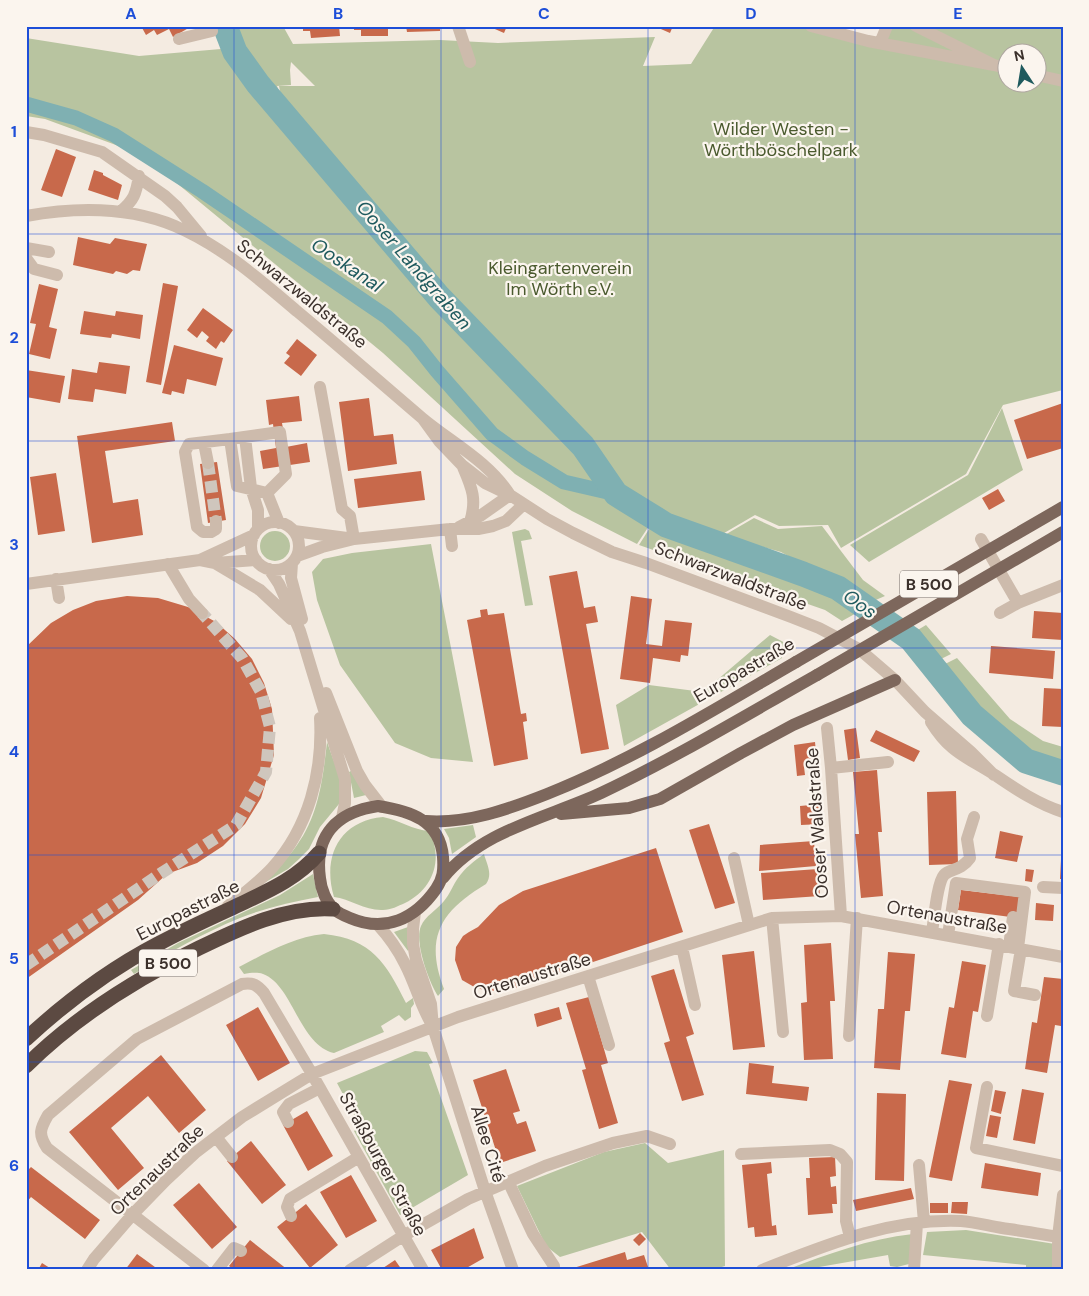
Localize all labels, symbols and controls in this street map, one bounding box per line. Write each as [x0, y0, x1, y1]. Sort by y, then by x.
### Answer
text: A [125, 3, 137, 24]
text: B [333, 3, 343, 24]
text: C [538, 3, 550, 24]
text: D [745, 3, 757, 24]
text: E [953, 3, 963, 24]
north arrow [996, 42, 1046, 92]
text: N [1012, 45, 1026, 65]
park label: Wilder Westen - Wörthböschelpark [704, 117, 858, 162]
text: 1 [11, 121, 17, 142]
water label: Ooser Landgraben [351, 195, 477, 335]
water label: Ooskanal [306, 232, 388, 298]
street label: Schwarzwaldstraße [232, 234, 372, 354]
park label: Kleingartenverein Im Wörth e.V. [488, 256, 632, 301]
text: 2 [9, 327, 19, 348]
text: 3 [9, 534, 19, 555]
street label: Schwarzwaldstraße [651, 536, 811, 616]
road number: B 500 [900, 570, 958, 598]
water label: Oos [838, 584, 882, 624]
street label: Europastraße [689, 631, 799, 709]
text: 4 [9, 741, 19, 762]
street label: Ooser Waldstraße [800, 747, 834, 899]
street label: Europastraße [132, 874, 244, 946]
street label: Ortenaustraße [885, 895, 1009, 939]
street label: Ortenaustraße [470, 947, 594, 1005]
text: 5 [9, 948, 19, 969]
road number: B 500 [139, 950, 197, 976]
street label: Straßburger Straße [333, 1088, 433, 1240]
street label: Allee Cité [465, 1102, 511, 1186]
street label: Ortenaustraße [105, 1119, 209, 1221]
text: 6 [9, 1155, 19, 1176]

